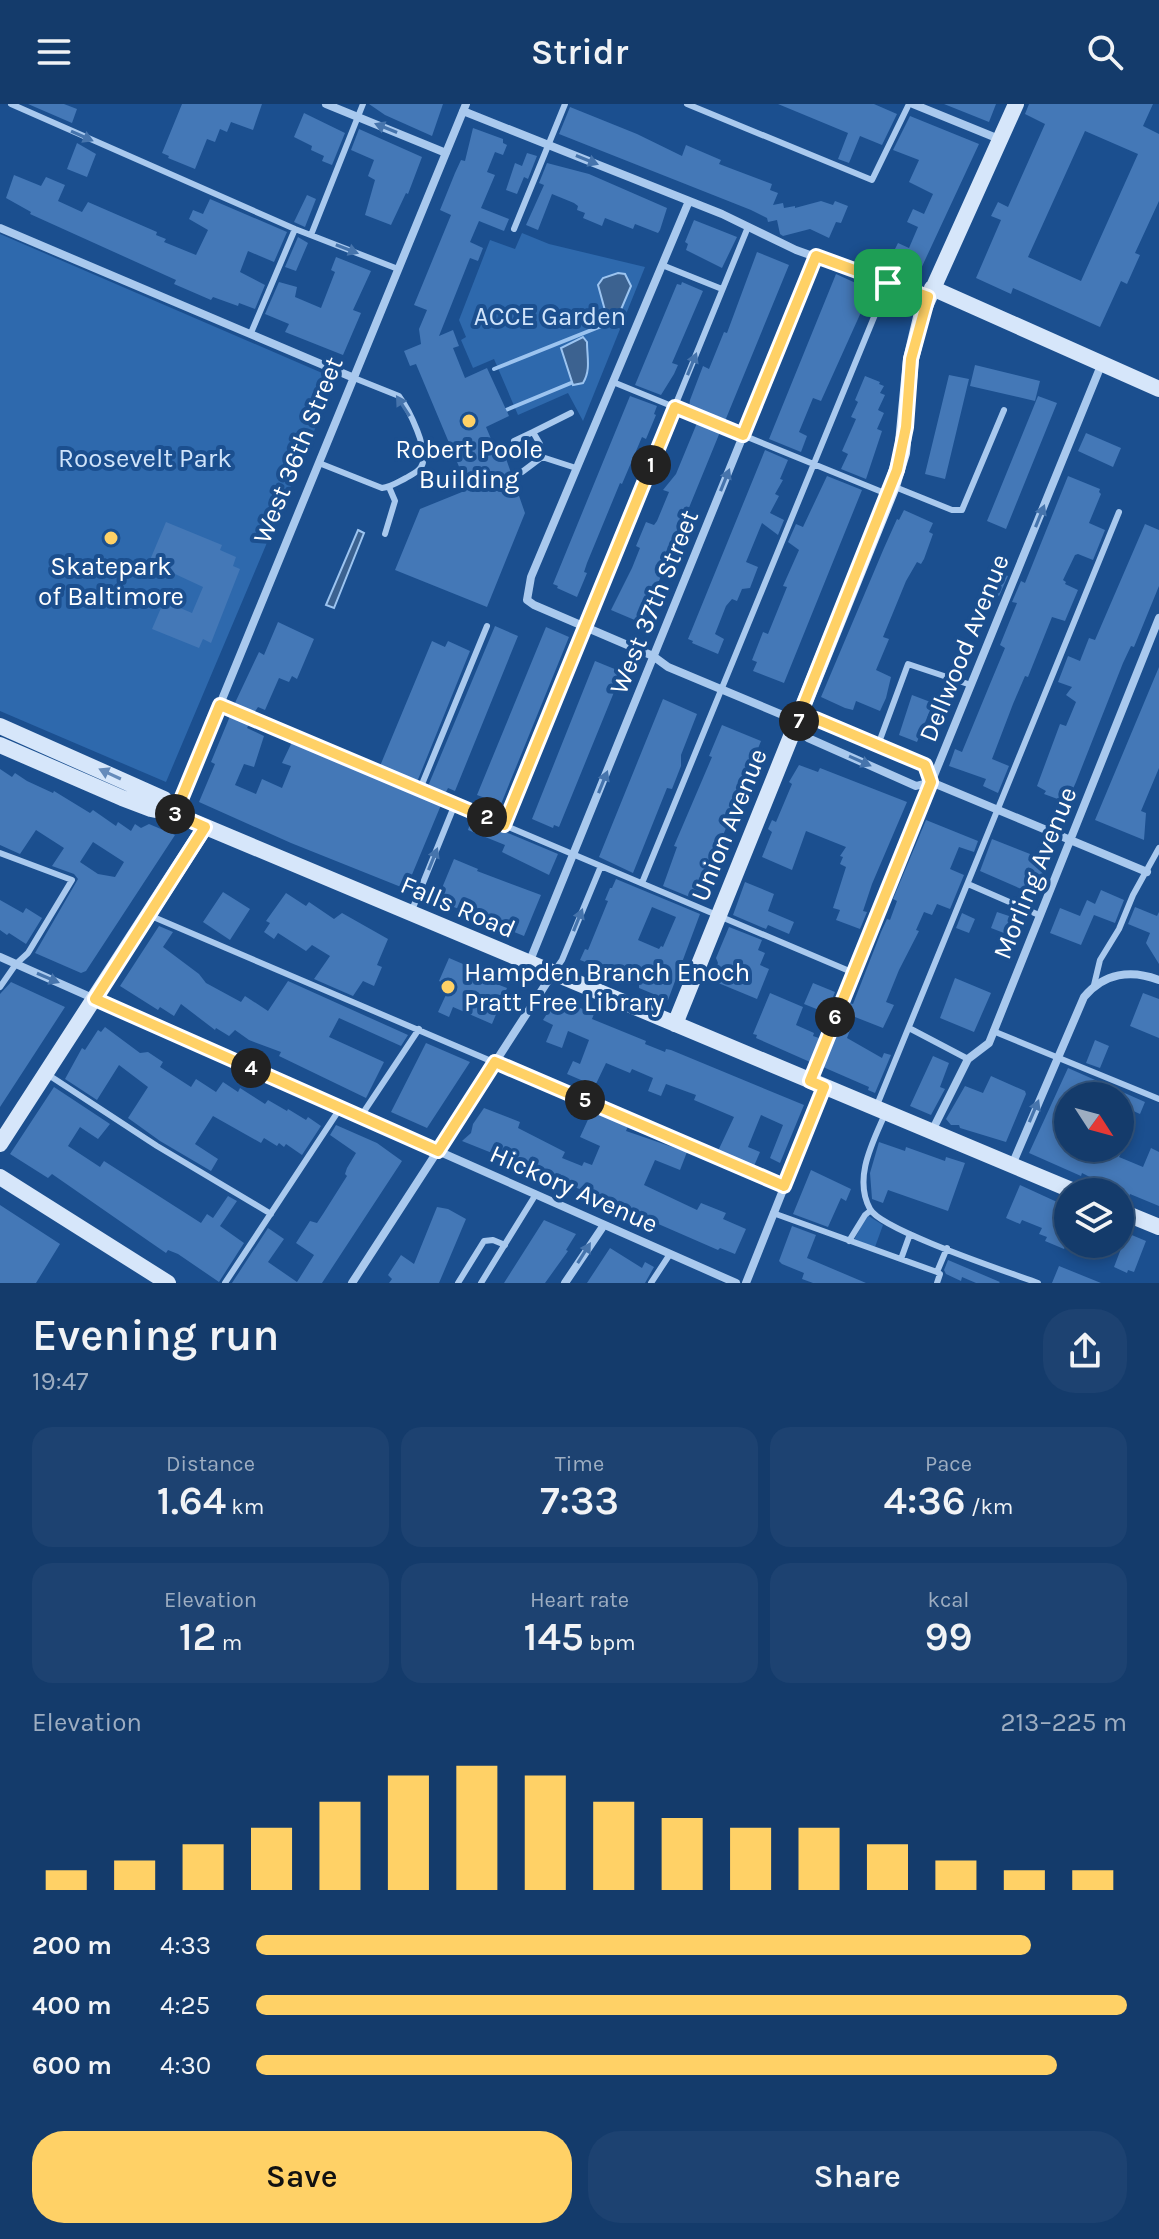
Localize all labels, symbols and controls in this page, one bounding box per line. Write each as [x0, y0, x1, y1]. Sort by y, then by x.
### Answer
icon: menu [32, 30, 76, 74]
icon: search [1083, 30, 1127, 74]
text: Stridr [531, 31, 628, 73]
one-way arrow [374, 122, 398, 135]
one-way arrow [70, 129, 94, 142]
one-way arrow [575, 154, 599, 167]
one-way arrow [335, 242, 359, 255]
pin [854, 249, 922, 317]
icon: arrive [866, 261, 910, 305]
park label: ACCE Garden [474, 301, 626, 332]
street label: West 36th Street [246, 352, 350, 548]
one-way arrow [686, 352, 699, 376]
one-way arrow [395, 395, 410, 416]
marker: Robert Poole Building [460, 412, 478, 430]
place label: Robert Poole Building [395, 434, 543, 495]
park label: Roosevelt Park [58, 443, 232, 474]
pin: 1 [631, 445, 671, 485]
text: 1 [647, 452, 655, 478]
one-way arrow [719, 468, 732, 492]
one-way arrow [1033, 504, 1046, 528]
street label: West 37th Street [603, 505, 705, 699]
marker: Skatepark of Baltimore [102, 529, 120, 547]
street label: Dellwood Avenue [912, 550, 1016, 746]
place label: Skatepark of Baltimore [38, 551, 184, 612]
pin: 7 [779, 701, 819, 741]
text: 7 [794, 708, 804, 734]
street label: Union Avenue [684, 744, 774, 906]
one-way arrow [848, 754, 872, 768]
one-way arrow [99, 767, 122, 781]
one-way arrow [596, 770, 609, 794]
street label: Morling Avenue [986, 782, 1084, 964]
pin: 3 [155, 794, 195, 834]
pin: 2 [467, 797, 507, 837]
text: 3 [168, 801, 182, 827]
text: 2 [480, 804, 494, 830]
one-way arrow [427, 847, 440, 871]
street label: Falls Road [396, 869, 520, 945]
one-way arrow [572, 908, 585, 932]
place label: Hampden Branch Enoch Pratt Free Library [464, 957, 750, 1018]
one-way arrow [36, 972, 59, 985]
marker: Hampden Branch Enoch Pratt Free Library [439, 978, 457, 996]
pin: 6 [815, 997, 855, 1037]
text: 6 [828, 1004, 842, 1030]
pin: 4 [231, 1048, 271, 1088]
text: 4 [244, 1055, 258, 1081]
pin: 5 [565, 1080, 605, 1120]
north arrow [1054, 1082, 1134, 1162]
map controls [1054, 1082, 1134, 1258]
text: 5 [579, 1087, 591, 1113]
one-way arrow [1028, 1099, 1041, 1123]
street label: Hickory Avenue [485, 1138, 663, 1240]
button: layers [1054, 1178, 1134, 1258]
one-way arrow [576, 1243, 591, 1264]
button: share [1043, 1309, 1127, 1393]
text: Evening run [32, 1310, 279, 1361]
text: 19:47 [32, 1366, 88, 1397]
text: Distance [166, 1451, 255, 1477]
text: Time [555, 1451, 604, 1477]
text: Pace [925, 1451, 972, 1477]
text: 1.64 [157, 1477, 226, 1524]
text: 7:33 [540, 1477, 619, 1524]
text: 4:36 [884, 1477, 966, 1524]
text: km [226, 1494, 264, 1520]
text: /km [966, 1494, 1013, 1520]
text: Elevation [164, 1587, 257, 1613]
text: Heart rate [530, 1587, 629, 1613]
text: kcal [927, 1587, 970, 1613]
text: 12 [179, 1613, 217, 1660]
text: 145 [523, 1613, 584, 1660]
text: 99 [924, 1613, 973, 1660]
text: m [217, 1630, 242, 1656]
text: bpm [584, 1630, 636, 1656]
text: Elevation [32, 1707, 142, 1738]
text: 213–225 m [1000, 1707, 1127, 1738]
text: 200 m [32, 1930, 112, 1961]
text: 4:33 [160, 1930, 211, 1961]
text: 400 m [32, 1990, 112, 2021]
text: 4:25 [160, 1990, 210, 2021]
text: 600 m [32, 2050, 112, 2081]
text: 4:30 [160, 2050, 211, 2081]
button: Save [32, 2131, 572, 2223]
button: Share [588, 2131, 1127, 2223]

